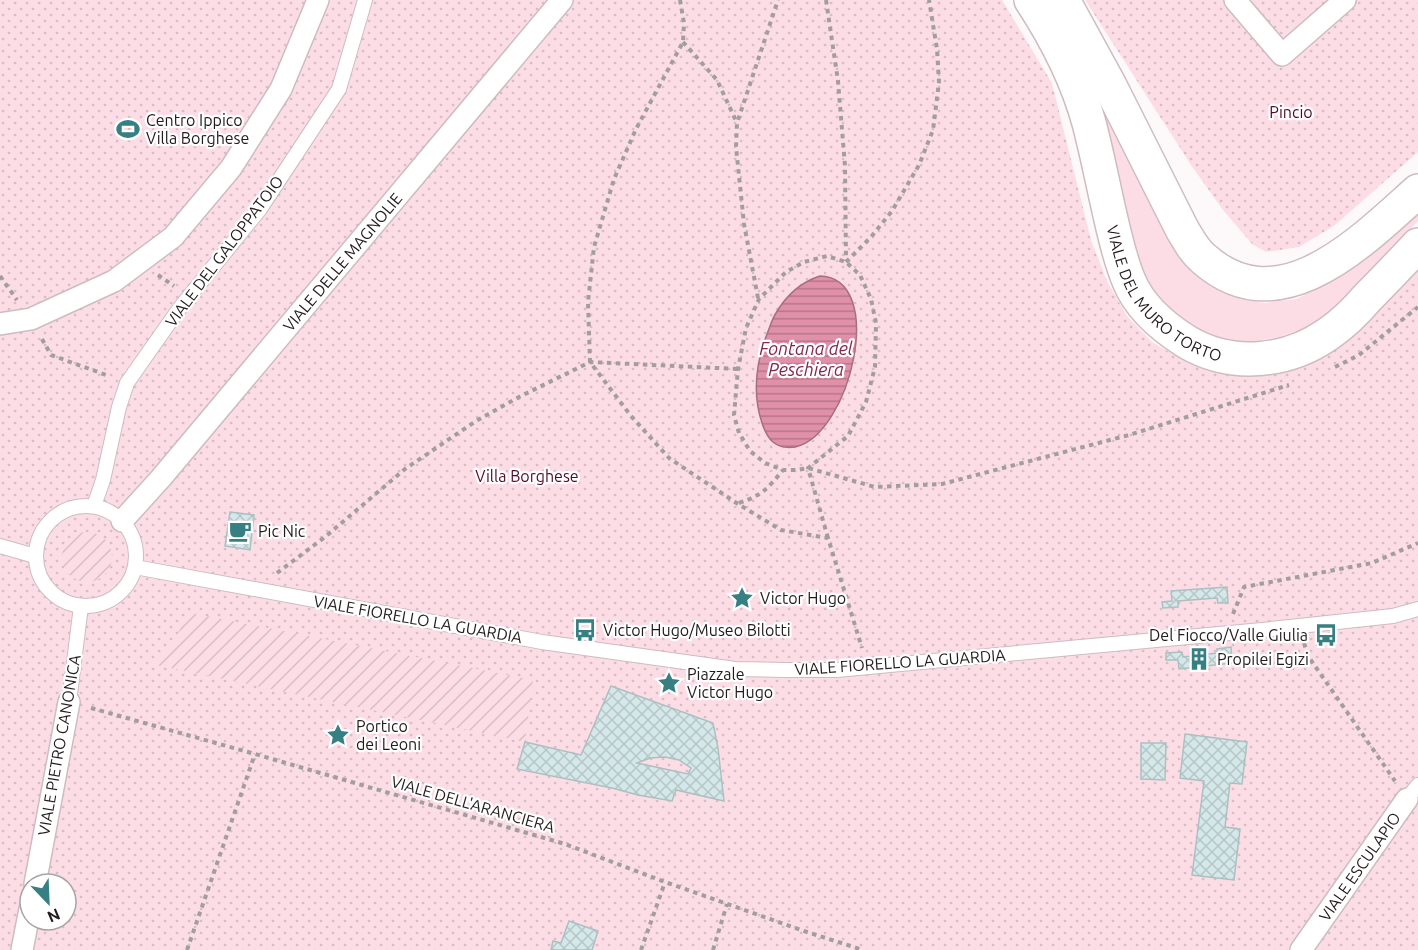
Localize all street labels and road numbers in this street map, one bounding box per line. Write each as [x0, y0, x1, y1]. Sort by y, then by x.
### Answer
street label: VIALE DEL GALOPPATOIO [161, 172, 287, 330]
street label: VIALE DELLE MAGNOLIE [279, 189, 405, 335]
street label: VIALE DEL MURO TORTO [1104, 223, 1224, 364]
street label: VIALE FIORELLO LA GUARDIA [312, 592, 524, 646]
street label: VIALE FIORELLO LA GUARDIA [794, 646, 1007, 678]
street label: VIALE PIETRO CANONICA [34, 652, 84, 837]
street label: VIALE DELL'ARANCIERA [389, 772, 557, 836]
street label: VIALE ESCULAPIO [1315, 809, 1404, 924]

